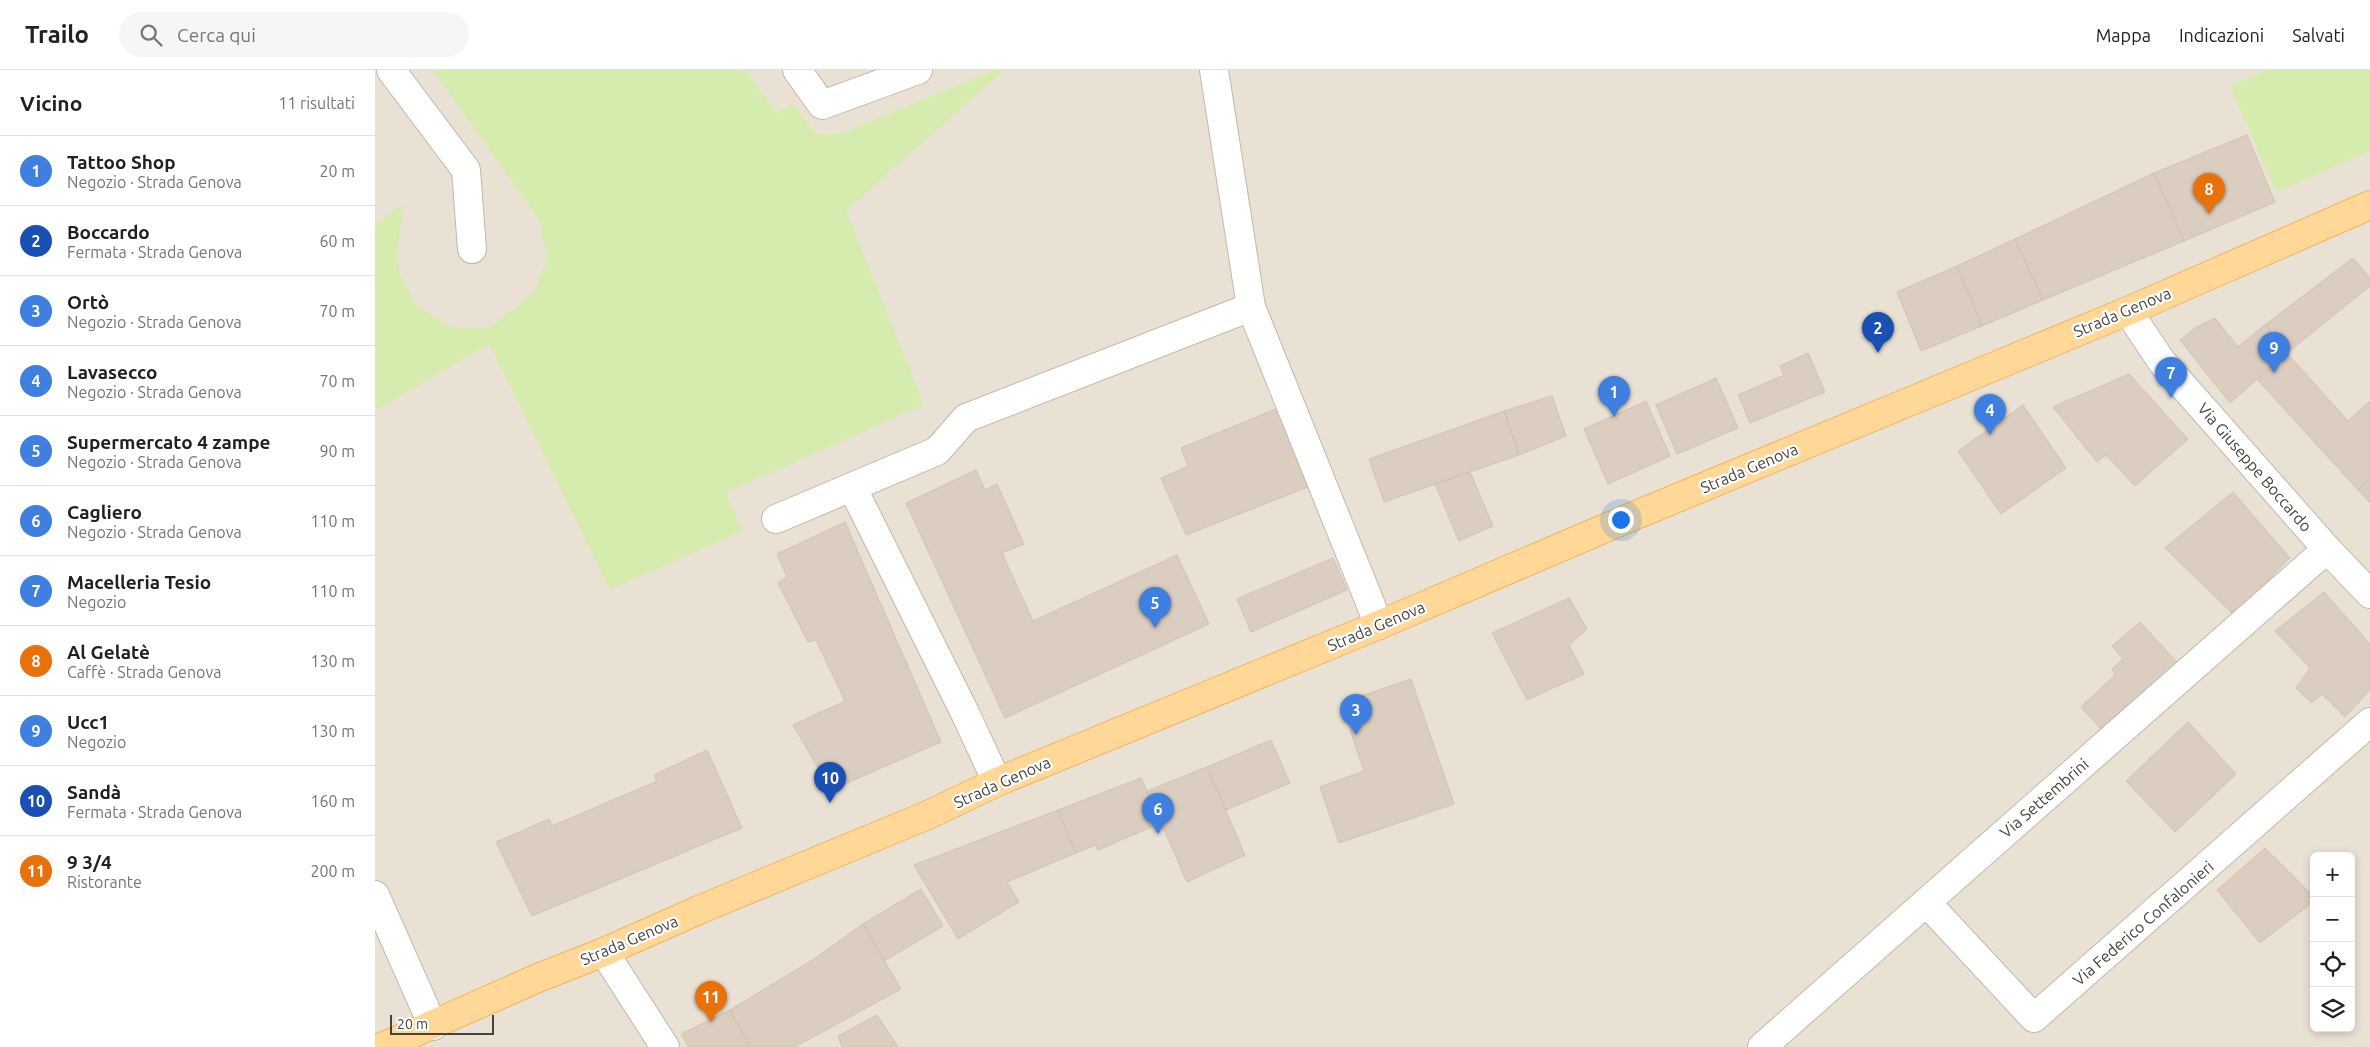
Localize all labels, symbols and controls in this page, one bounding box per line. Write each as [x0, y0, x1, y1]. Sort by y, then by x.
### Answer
search box [119, 12, 469, 57]
text: Trailo [25, 21, 89, 48]
icon: search [137, 21, 165, 49]
text: Cerca qui [177, 24, 256, 46]
text: Mappa [2096, 25, 2151, 45]
text: Indicazioni [2179, 25, 2264, 45]
text: Salvati [2292, 25, 2345, 45]
text: Vicino [20, 91, 82, 115]
text: 11 risultati [278, 94, 355, 112]
text: Tattoo Shop [67, 151, 176, 173]
text: 1 [31, 162, 41, 180]
text: 20 m [319, 162, 355, 180]
text: Negozio · Strada Genova [67, 173, 242, 191]
pin: 8 [2193, 173, 2225, 214]
text: Boccardo [67, 221, 150, 243]
text: 2 [31, 232, 41, 250]
text: 60 m [319, 232, 355, 250]
text: Fermata · Strada Genova [67, 243, 242, 261]
street label: Strada Genova [2071, 283, 2173, 341]
text: Ortò [67, 291, 109, 313]
text: 3 [31, 302, 41, 320]
text: 70 m [319, 302, 355, 320]
pin: 2 [1862, 312, 1894, 353]
text: Negozio · Strada Genova [67, 313, 242, 331]
pin: 9 [2258, 332, 2290, 373]
pin: 7 [2155, 357, 2187, 398]
text: Lavasecco [67, 361, 157, 383]
text: 4 [31, 372, 41, 390]
text: 70 m [319, 372, 355, 390]
pin: 1 [1598, 376, 1630, 417]
text: Negozio · Strada Genova [67, 383, 242, 401]
pin: 4 [1974, 394, 2006, 435]
street label: Via Giuseppe Boccardo [2194, 399, 2316, 535]
text: Supermercato 4 zampe [67, 431, 270, 453]
street label: Strada Genova [1698, 439, 1800, 497]
text: 5 [31, 442, 41, 460]
text: 90 m [319, 442, 355, 460]
text: Negozio · Strada Genova [67, 453, 242, 471]
text: Cagliero [67, 501, 142, 523]
your location [1608, 507, 1634, 533]
text: 6 [31, 512, 41, 530]
text: 110 m [310, 512, 355, 530]
text: Negozio · Strada Genova [67, 523, 242, 541]
text: Macelleria Tesio [67, 571, 211, 593]
text: 7 [31, 582, 41, 600]
text: 110 m [310, 582, 355, 600]
pin: 5 [1139, 587, 1171, 628]
text: Negozio [67, 593, 126, 611]
street label: Strada Genova [1325, 597, 1427, 655]
text: Al Gelatè [67, 641, 150, 663]
text: 8 [31, 652, 41, 670]
text: 130 m [310, 652, 355, 670]
text: Caffè · Strada Genova [67, 663, 221, 681]
pin: 3 [1340, 694, 1372, 735]
text: Ucc1 [67, 711, 109, 733]
text: 9 [31, 722, 41, 740]
text: 130 m [310, 722, 355, 740]
text: Negozio [67, 733, 126, 751]
street label: Strada Genova [951, 753, 1053, 811]
street label: Via Settembrini [1996, 755, 2092, 841]
pin: 10 [814, 762, 846, 803]
text: Sandà [67, 781, 121, 803]
text: 10 [27, 792, 45, 810]
text: 160 m [310, 792, 355, 810]
pin: 6 [1142, 793, 1174, 834]
text: Fermata · Strada Genova [67, 803, 242, 821]
text: 9 3/4 [67, 851, 112, 873]
map controls [2310, 852, 2355, 1032]
button: + [2310, 852, 2355, 897]
street label: Via Federico Confalonieri [2069, 857, 2217, 989]
text: 11 [27, 862, 45, 880]
text: 200 m [310, 862, 355, 880]
text: Ristorante [67, 873, 142, 891]
button: − [2310, 897, 2355, 942]
street label: Strada Genova [578, 911, 680, 969]
button: locate [2310, 942, 2355, 987]
pin: 11 [695, 981, 727, 1022]
button: layers [2310, 987, 2355, 1032]
scale bar [390, 1012, 494, 1035]
text: 20 m [397, 1016, 428, 1032]

